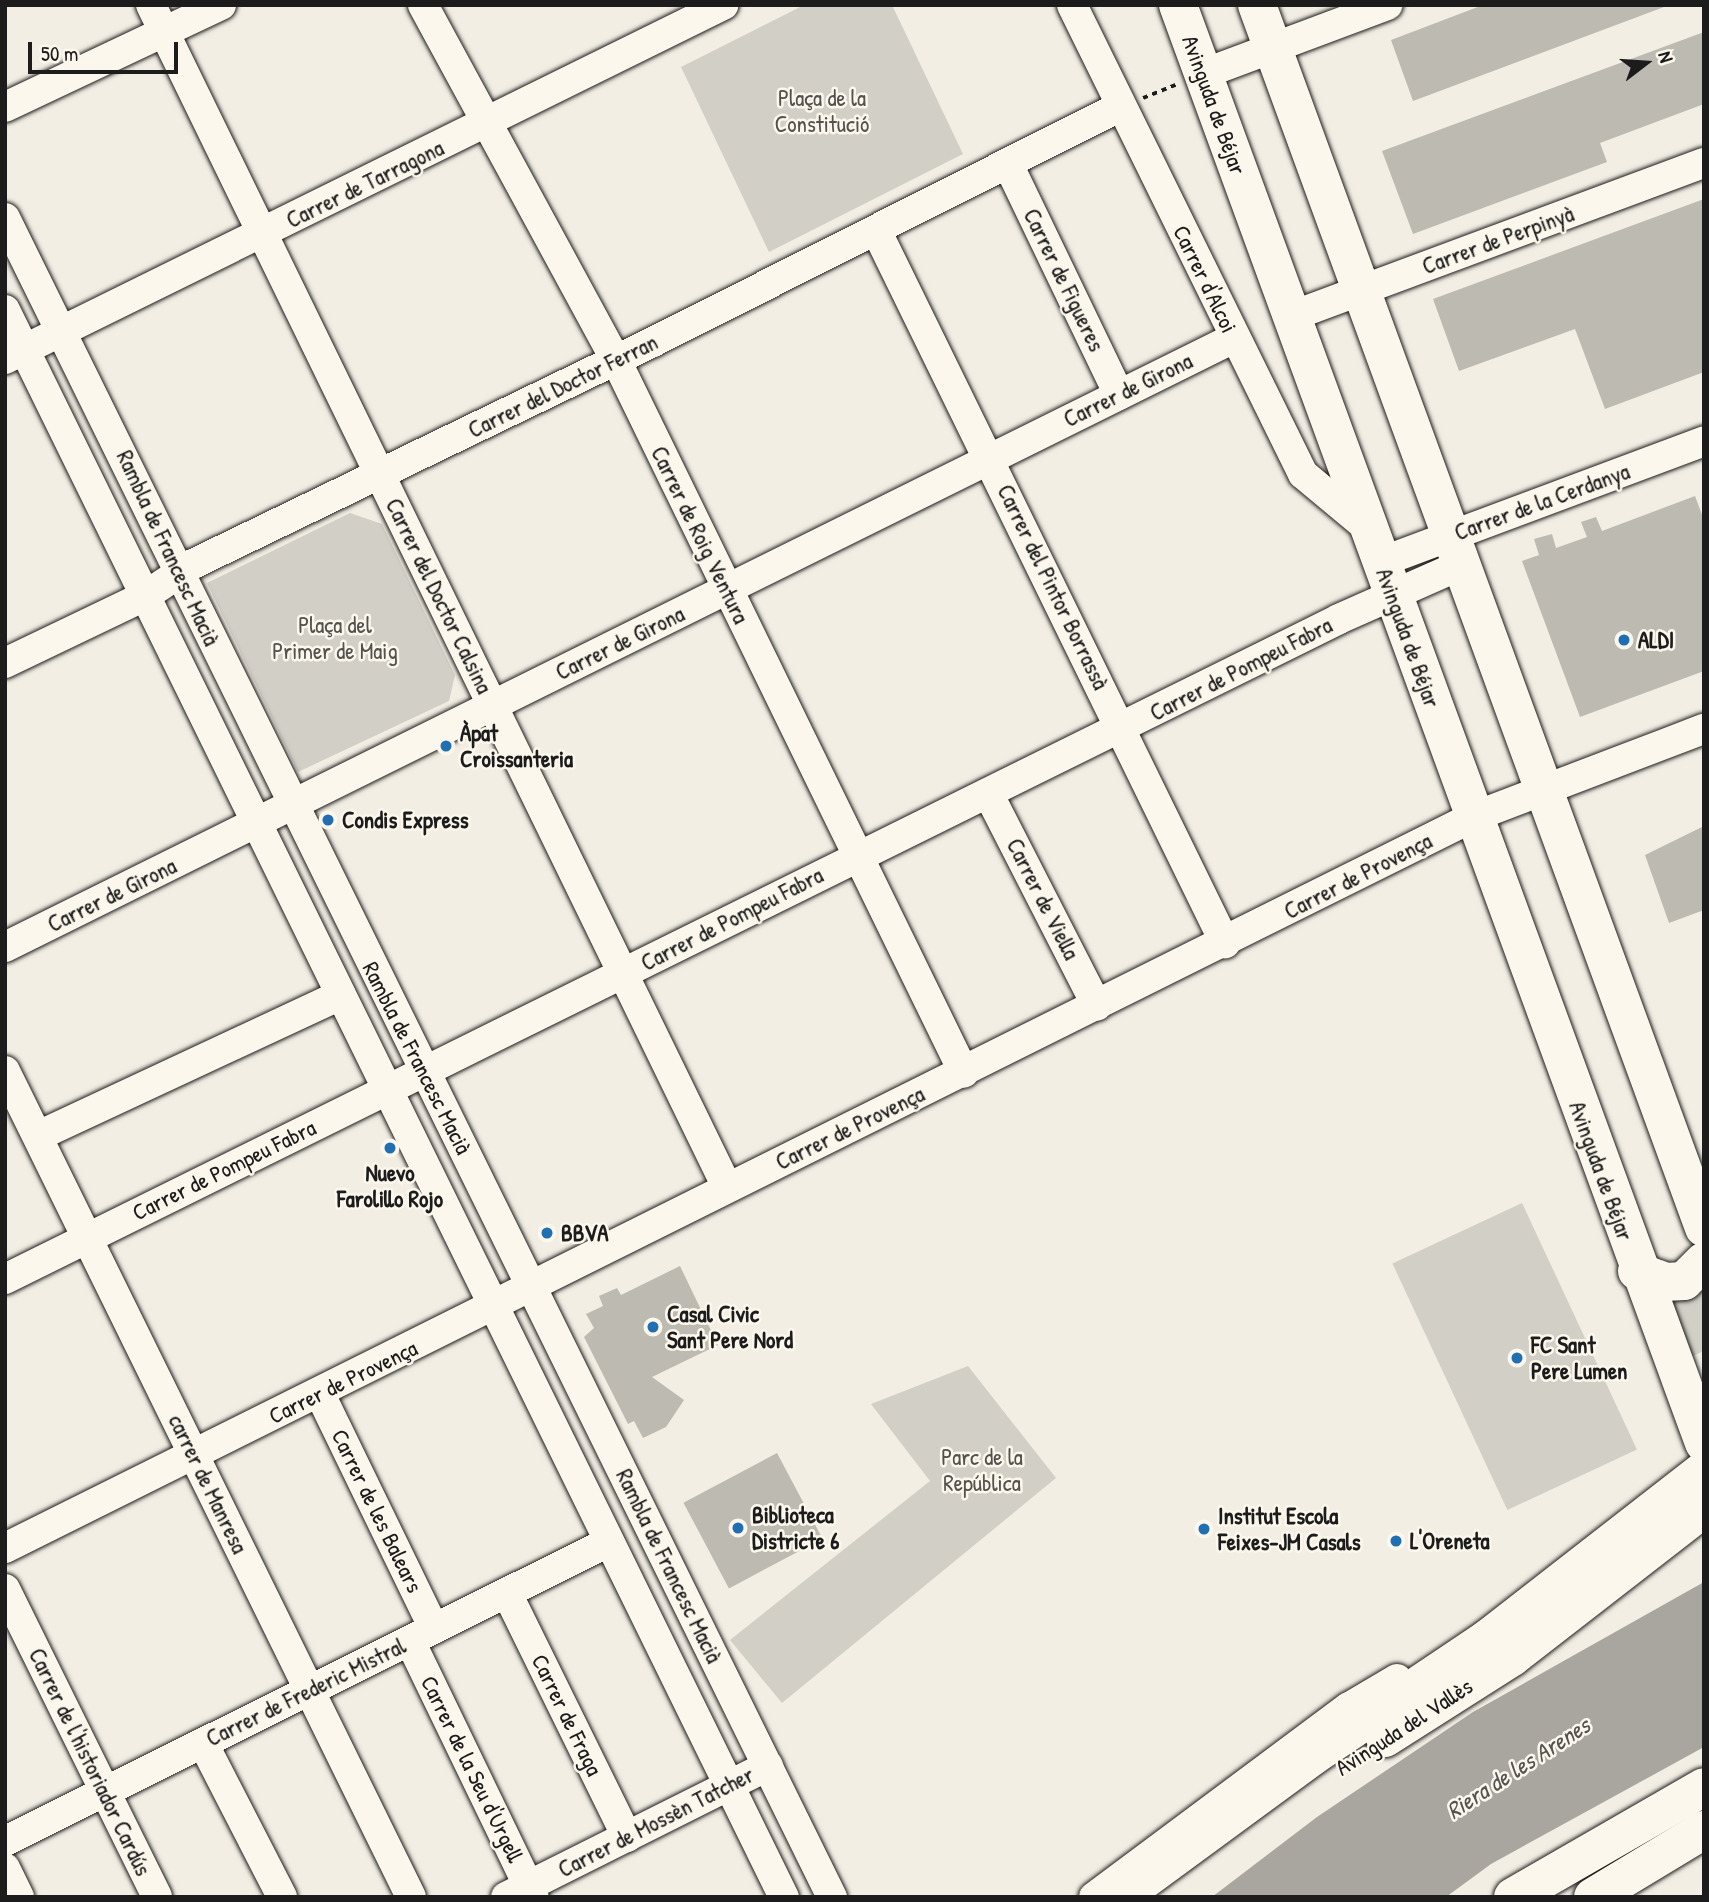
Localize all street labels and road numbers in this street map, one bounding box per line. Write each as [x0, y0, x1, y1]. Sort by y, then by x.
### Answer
street label: Avinguda de Béjar [1176, 32, 1252, 178]
street label: Carrer de Tarragona [282, 134, 448, 234]
street label: Carrer de Perpinyà [1418, 200, 1578, 280]
street label: Carrer de Figueres [1018, 204, 1110, 356]
street label: Carrer d'Alcoi [1167, 221, 1243, 337]
street label: Carrer del Doctor Ferran [464, 328, 662, 444]
street label: Carrer de Girona [1059, 347, 1197, 433]
street label: Carrer de Roig Ventura [645, 442, 755, 628]
street label: Rambla de Francesc Macià [111, 446, 225, 650]
street label: Carrer de la Cerdanya [1451, 458, 1633, 546]
street label: Carrer del Pintor Borrassà [991, 480, 1115, 694]
street label: Carrer del Doctor Calsina [380, 494, 498, 698]
street label: Avinguda de Béjar [1370, 565, 1446, 711]
street label: Carrer de Girona [551, 600, 689, 686]
street label: Carrer de Pompeu Fabra [1145, 611, 1337, 727]
street label: Carrer de Provença [1280, 827, 1436, 925]
street label: Carrer de Viella [1001, 834, 1085, 964]
street label: Carrer de Girona [43, 852, 181, 938]
street label: Carrer de Pompeu Fabra [636, 861, 828, 977]
street label: Rambla de Francesc Macià [357, 957, 477, 1159]
street label: Carrer de Provença [771, 1080, 929, 1176]
street label: Avinguda de Béjar [1563, 1098, 1639, 1244]
street label: Carrer de Pompeu Fabra [128, 1114, 320, 1226]
street label: Carrer de Provença [264, 1334, 422, 1430]
street label: carrer de Manresa [162, 1410, 254, 1558]
street label: Carrer de les Balears [326, 1425, 428, 1597]
street label: Rambla de Francesc Macià [610, 1465, 728, 1667]
street label: Carrer de Frederic Mistral [202, 1632, 410, 1752]
street label: Carrer de l'historiador Cardús [23, 1644, 157, 1880]
street label: Carrer de Fraga [526, 1650, 608, 1780]
street label: Carrer de la Seu d'Urgell [415, 1671, 529, 1867]
street label: Avinguda del Vallès [1330, 1672, 1478, 1782]
street label: Carrer de Mossèn Tatcher [554, 1761, 758, 1883]

